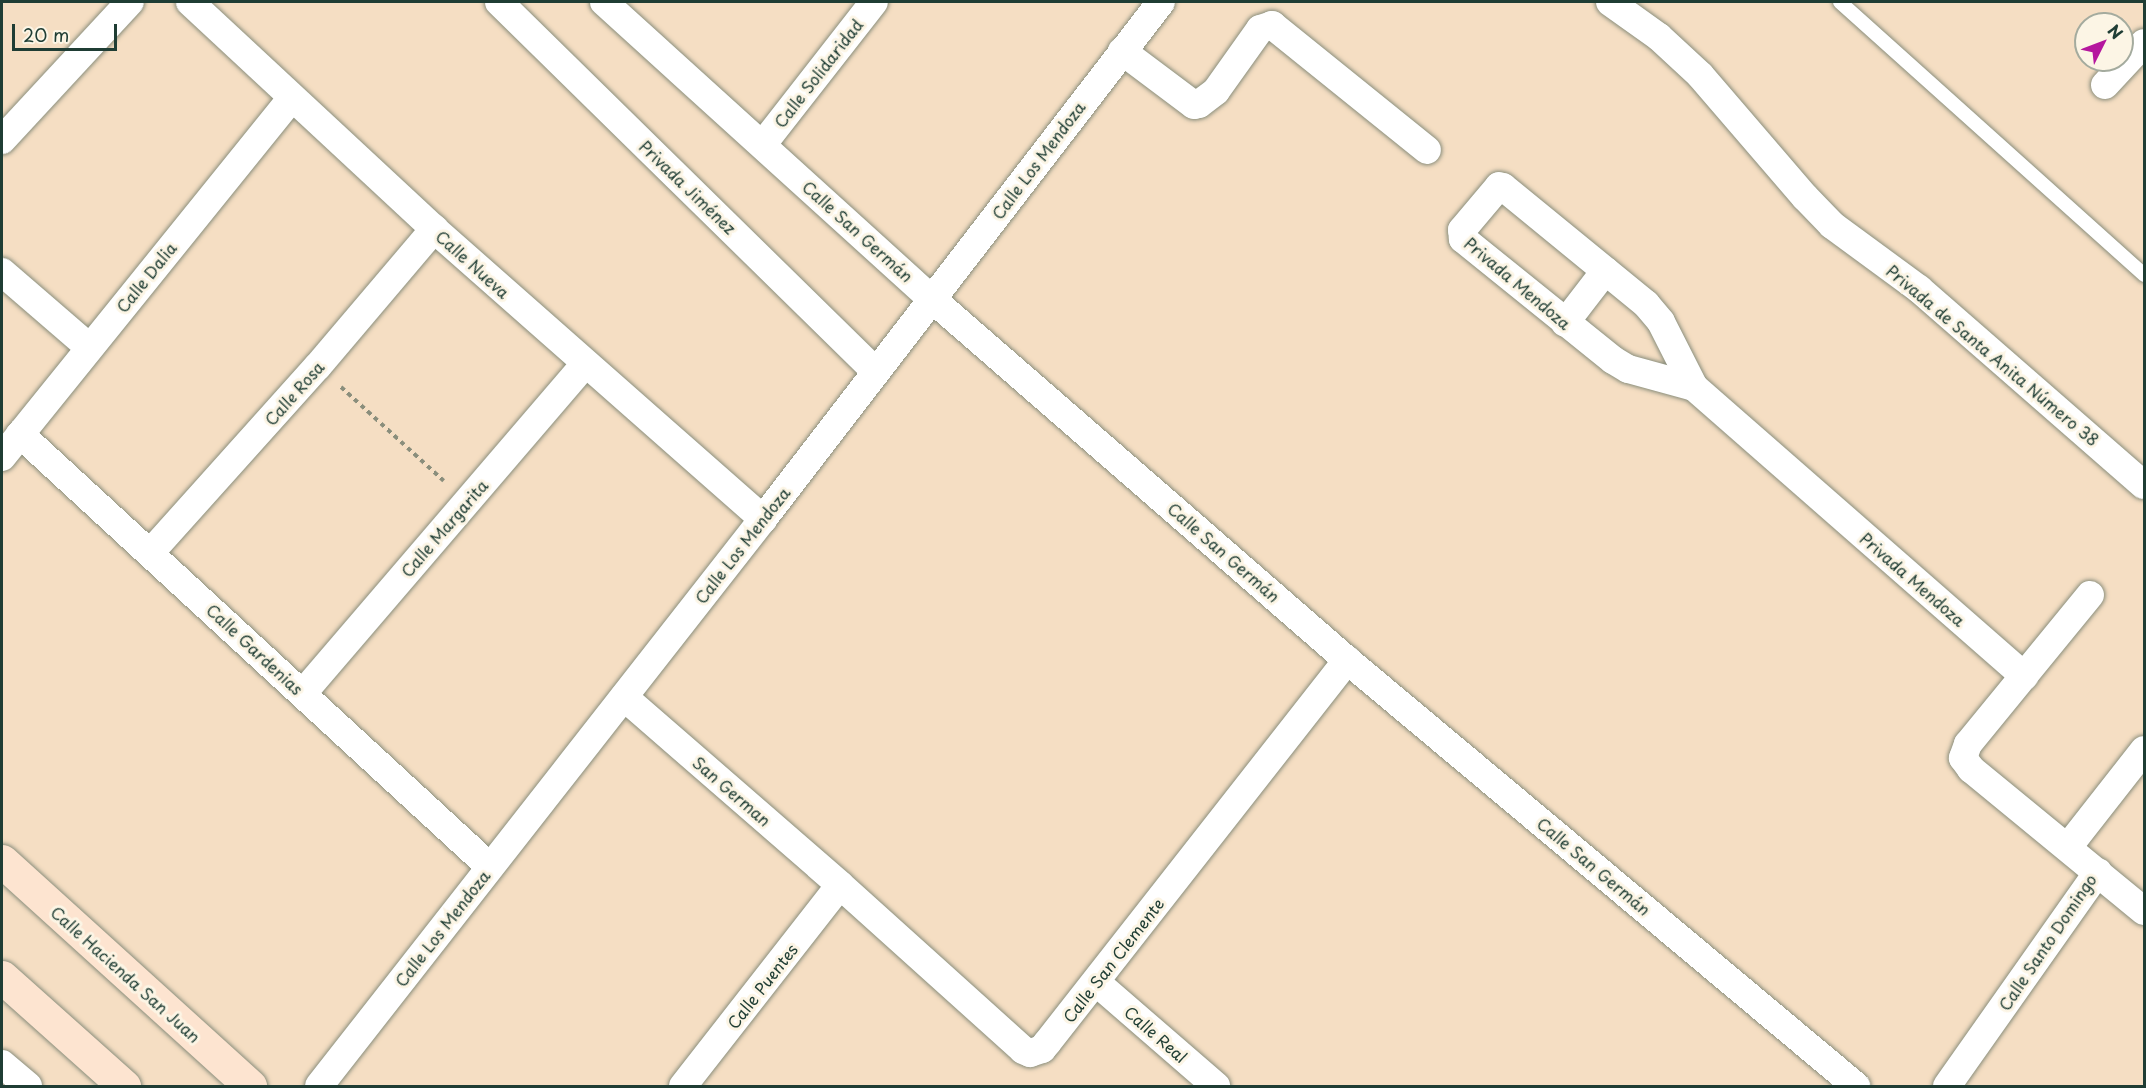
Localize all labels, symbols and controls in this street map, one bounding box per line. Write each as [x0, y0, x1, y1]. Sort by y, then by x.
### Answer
scale bar [15, 12, 120, 50]
north arrow [2074, 12, 2134, 72]
street label: Calle Solidaridad [770, 15, 866, 131]
text: N [2103, 19, 2129, 44]
text: 20 m [23, 21, 69, 48]
street label: Calle Los Mendoza [987, 97, 1089, 223]
street label: Privada Jiménez [636, 136, 740, 238]
street label: Calle San Germán [799, 177, 917, 285]
street label: Calle Nueva [432, 226, 514, 302]
street label: Privada Mendoza [1461, 233, 1575, 333]
street label: Calle Dalia [112, 238, 180, 316]
street label: Privada de Santa Anita Número 38 [1882, 260, 2104, 450]
street label: Calle Rosa [260, 357, 328, 429]
street label: Calle Margarita [396, 475, 492, 581]
street label: Calle Los Mendoza [690, 483, 794, 607]
street label: Calle San Germán [1164, 498, 1284, 606]
street label: Privada Mendoza [1857, 528, 1969, 630]
street label: Calle Gardenias [204, 600, 306, 698]
street label: San German [689, 752, 775, 830]
street label: Calle San Germán [1534, 813, 1654, 919]
street label: Calle Los Mendoza [390, 866, 494, 990]
street label: Calle Santo Domingo [1994, 870, 2100, 1014]
street label: Calle San Clemente [1059, 894, 1167, 1026]
street label: Calle Hacienda San Juan [48, 902, 204, 1046]
street label: Calle Puentes [723, 939, 801, 1033]
street label: Calle Real [1120, 1001, 1192, 1067]

